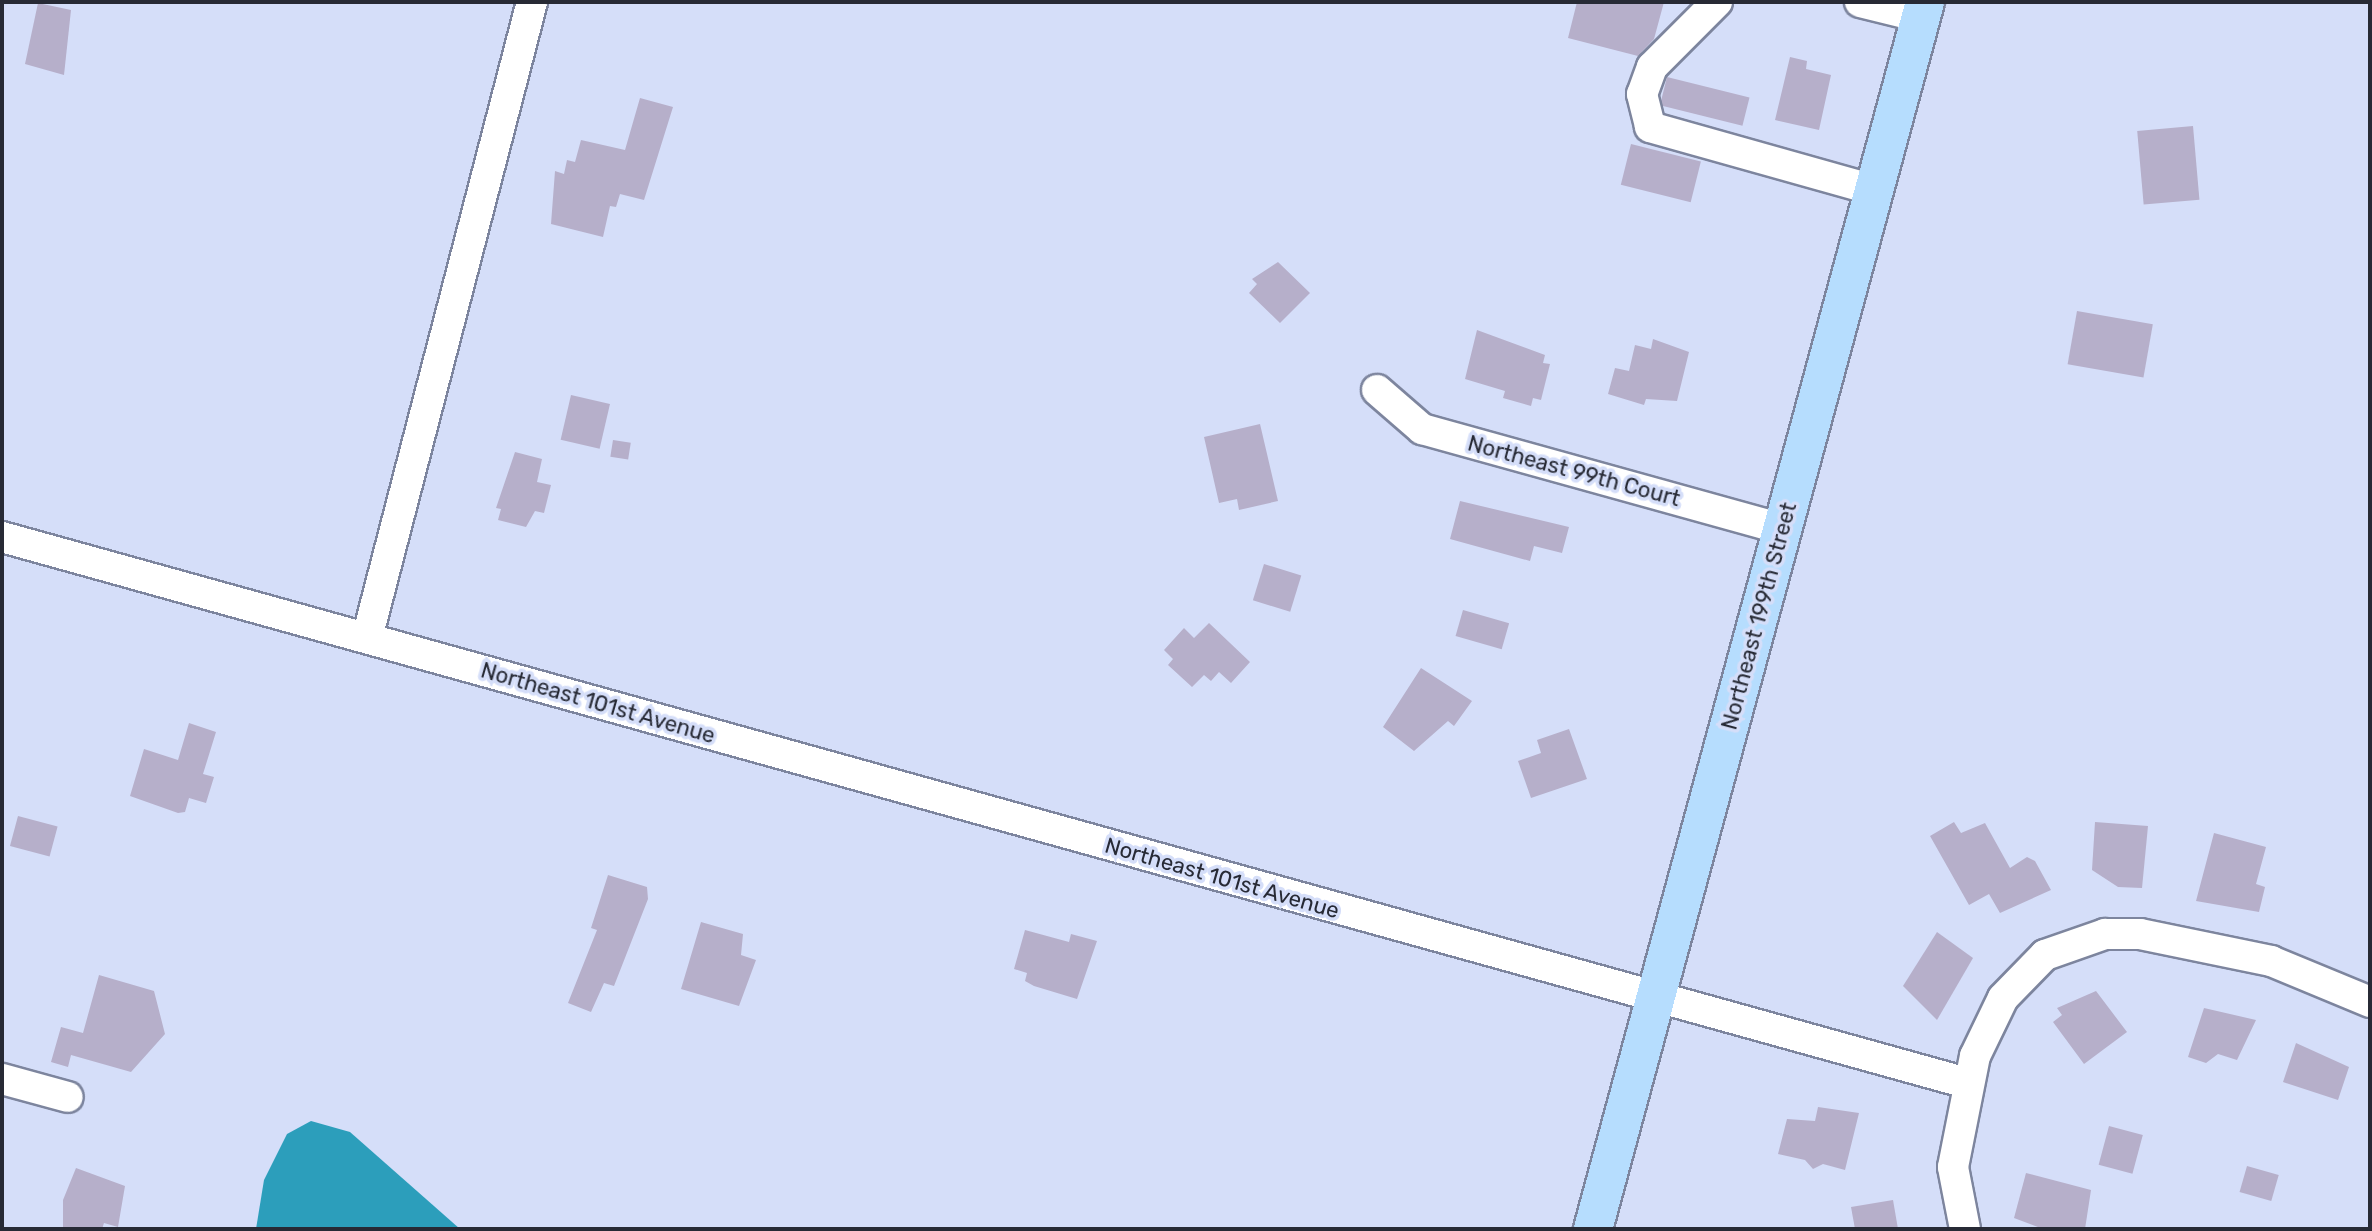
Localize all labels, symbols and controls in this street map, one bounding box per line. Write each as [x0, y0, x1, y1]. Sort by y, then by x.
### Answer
street label: Northeast 99th Court [1465, 430, 1683, 512]
street label: Northeast 199th Street [1716, 499, 1802, 733]
street label: Northeast 101st Avenue [478, 657, 718, 749]
street label: Northeast 101st Avenue [1102, 832, 1342, 924]

